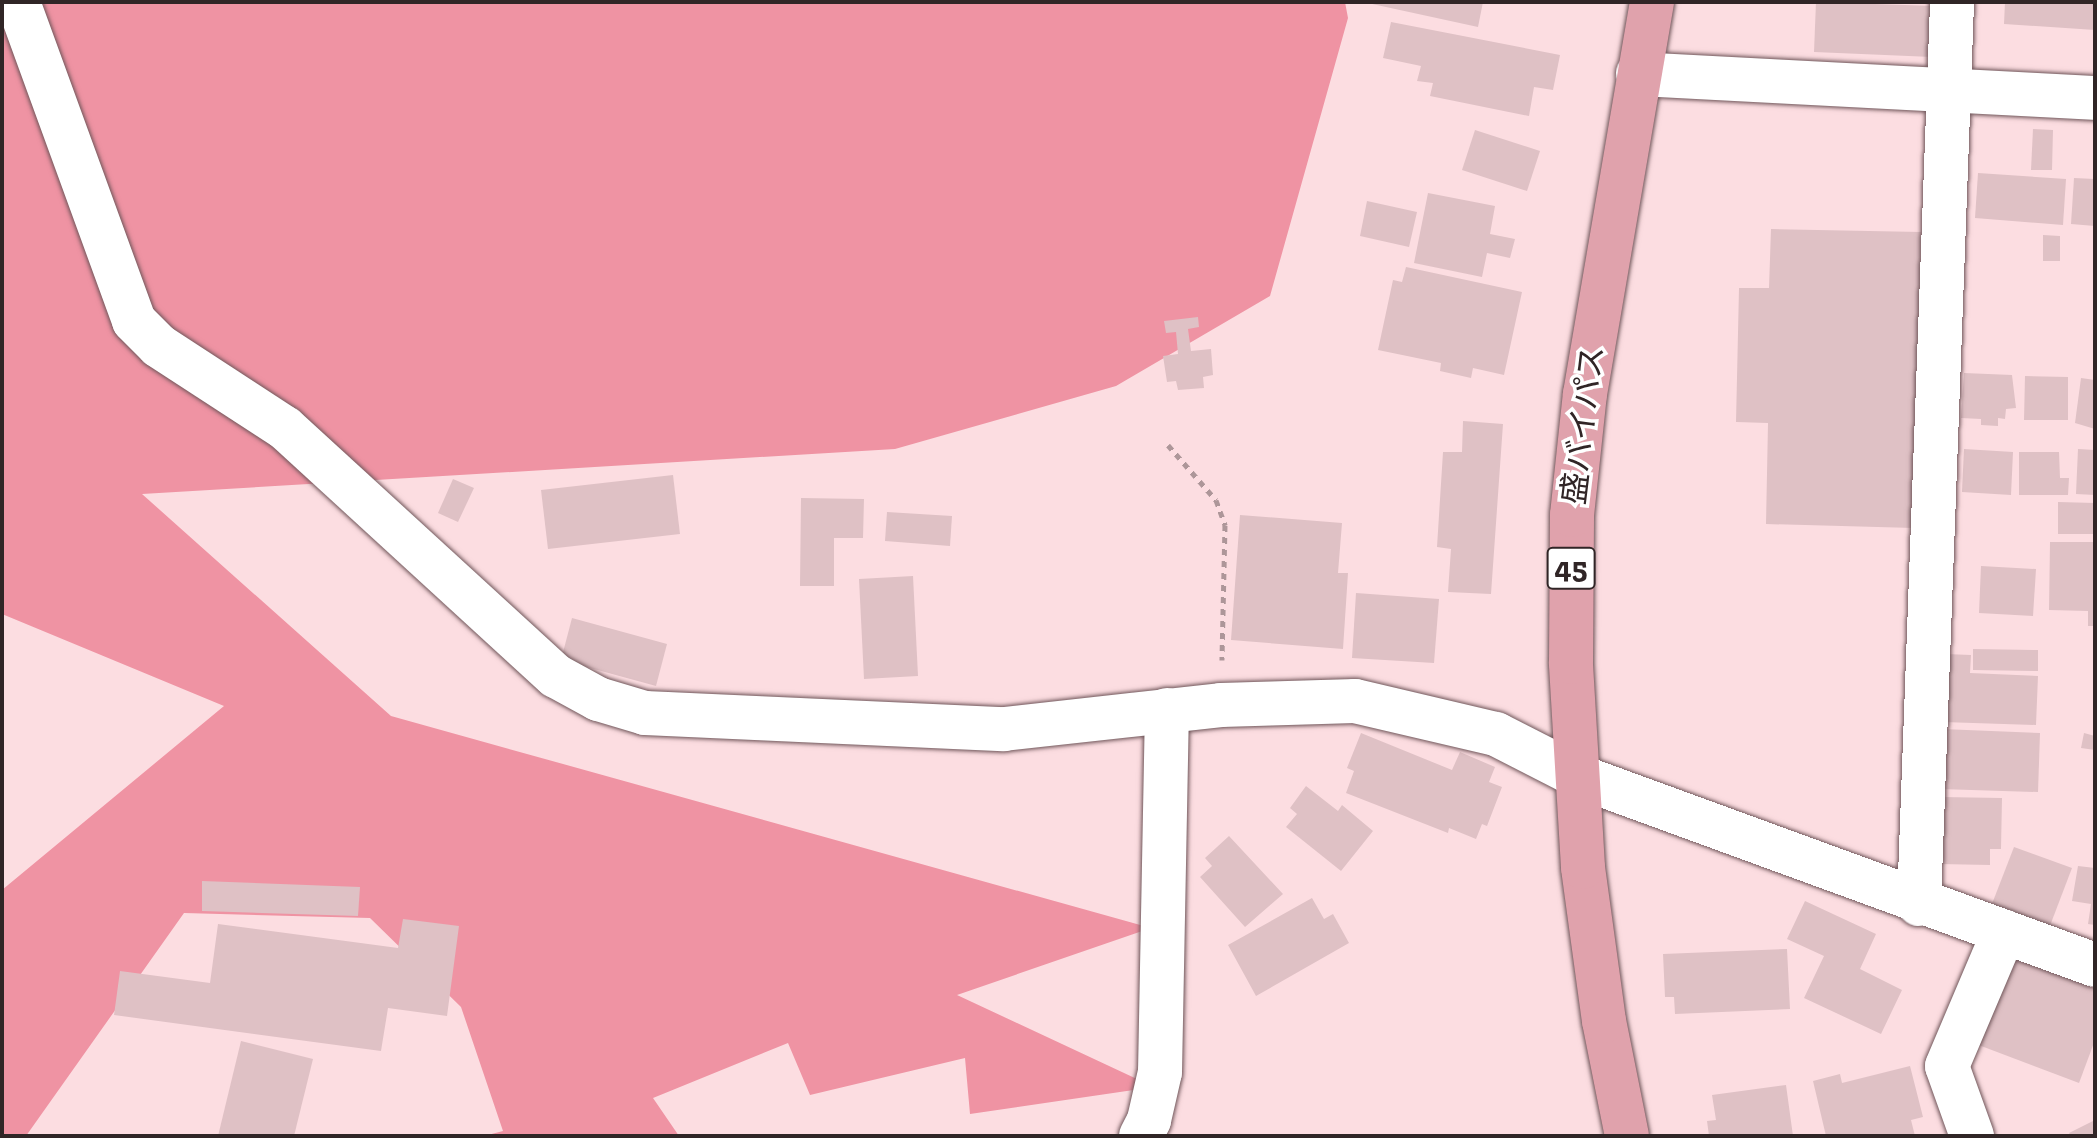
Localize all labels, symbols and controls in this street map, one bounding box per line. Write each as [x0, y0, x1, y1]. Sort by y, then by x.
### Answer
street label: 盛バイパス [1554, 343, 1612, 507]
road number: 45 [1545, 542, 1597, 594]

